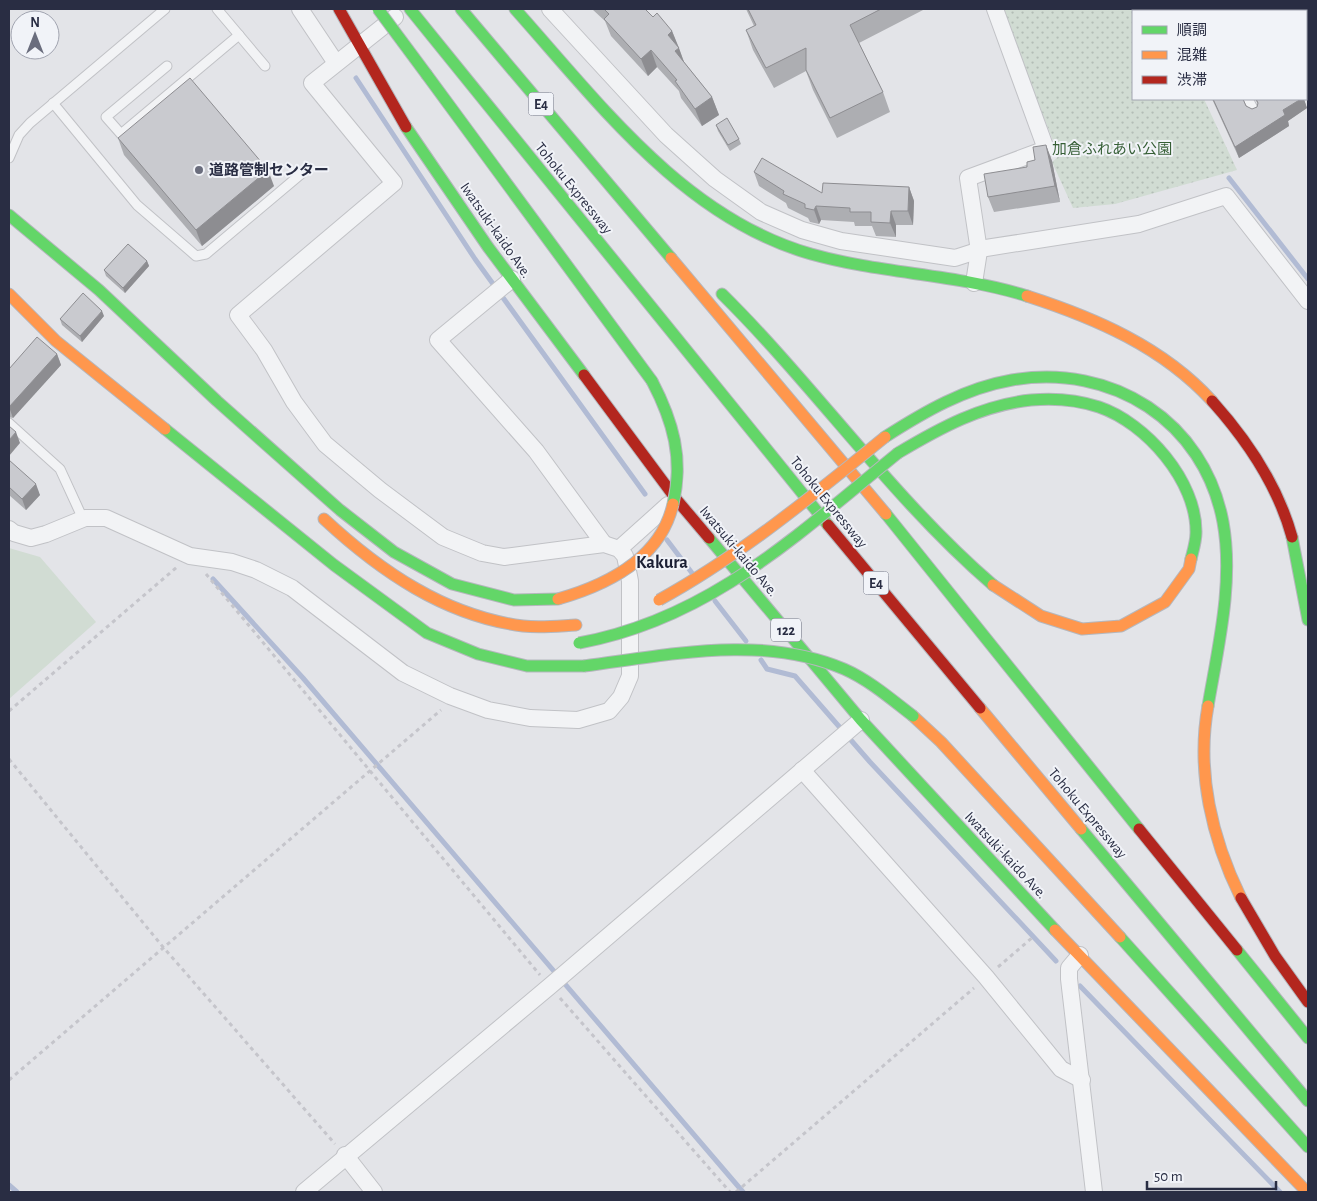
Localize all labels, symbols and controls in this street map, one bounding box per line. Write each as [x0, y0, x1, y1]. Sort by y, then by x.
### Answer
north arrow [10, 10, 60, 60]
legend [1132, 10, 1307, 100]
text: N [30, 16, 40, 30]
text: 順調 [1177, 23, 1207, 38]
text: 混雑 [1177, 47, 1207, 63]
text: 渋滞 [1177, 72, 1207, 88]
road number: E4 [528, 92, 554, 116]
street label: Tohoku Expressway [532, 140, 615, 237]
park label: 加倉ふれあい公園 [1052, 141, 1172, 157]
place label: 道路管制センター [209, 161, 329, 178]
marker: 道路管制センター [193, 164, 205, 176]
street label: Iwatsuki-kaido Ave. [457, 180, 534, 281]
street label: Tohoku Expressway [787, 454, 870, 551]
street label: Iwatsuki-kaido Ave. [697, 503, 781, 599]
district label: Kakura [636, 554, 688, 572]
road number: E4 [864, 572, 888, 594]
road number: 122 [771, 618, 801, 642]
street label: Tohoku Expressway [1046, 765, 1130, 862]
street label: Iwatsuki-kaido Ave. [962, 809, 1049, 902]
scale bar [1147, 1158, 1276, 1190]
text: 50 m [1154, 1169, 1183, 1184]

